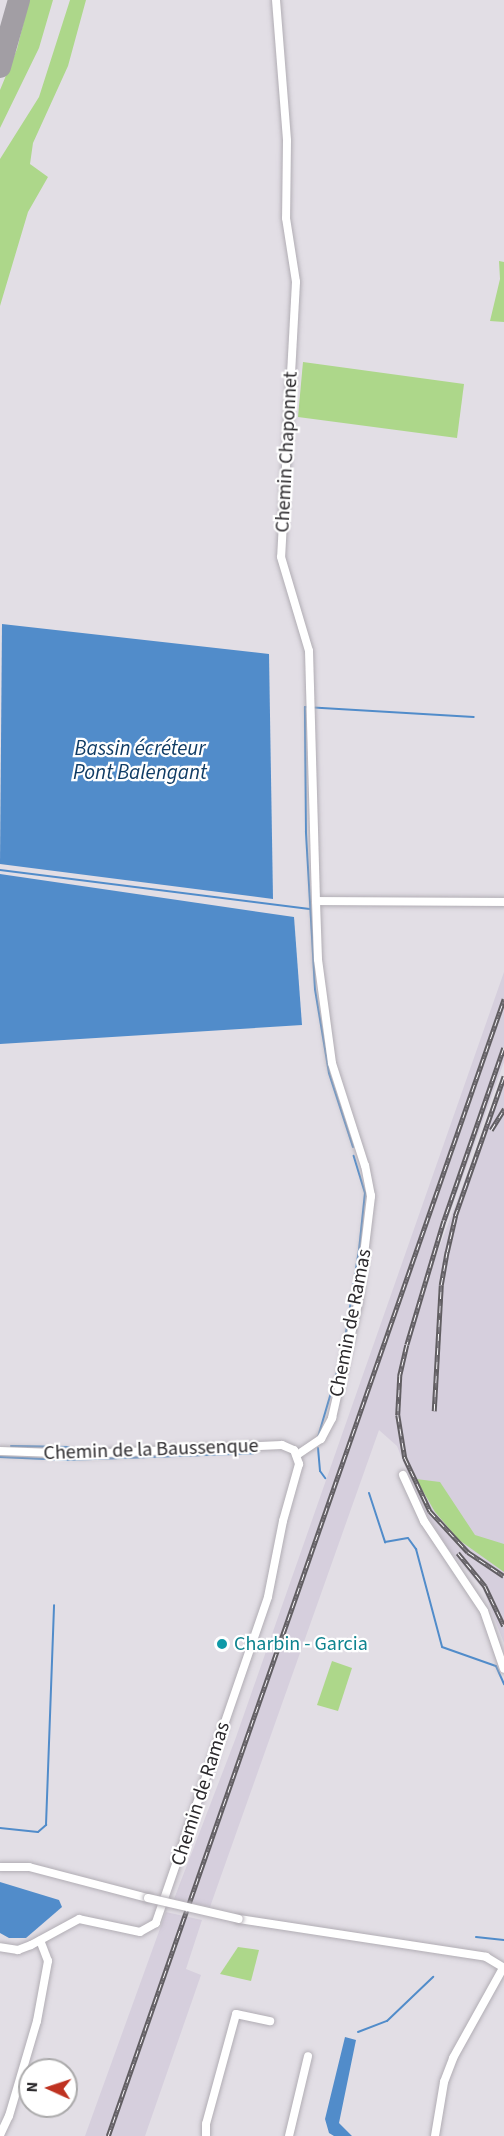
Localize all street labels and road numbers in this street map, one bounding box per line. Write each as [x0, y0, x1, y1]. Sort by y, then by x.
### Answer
street label: Chemin Chaponnet [271, 371, 303, 533]
street label: Chemin de Ramas [325, 1247, 377, 1399]
street label: Chemin de la Baussenque [43, 1434, 259, 1466]
street label: Chemin de Ramas [166, 1719, 236, 1869]

